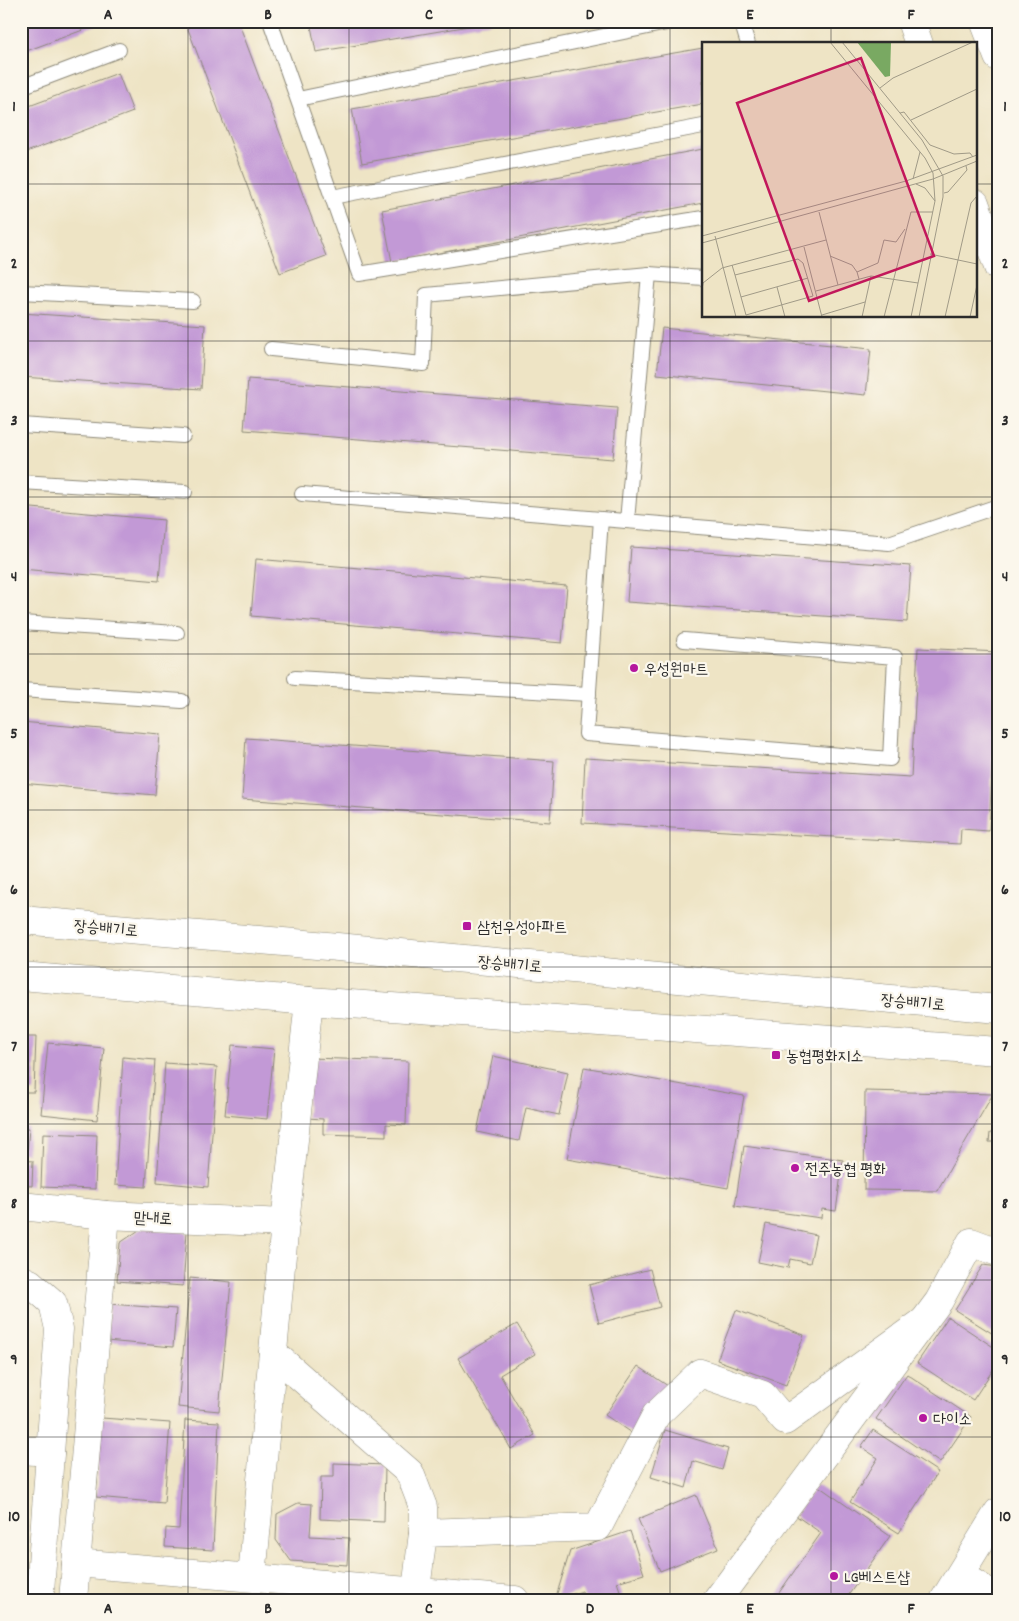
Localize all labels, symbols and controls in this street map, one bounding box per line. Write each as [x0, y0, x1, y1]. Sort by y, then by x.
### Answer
text: A [104, 4, 113, 27]
text: B [264, 4, 272, 27]
text: C [425, 4, 433, 27]
text: D [586, 4, 595, 27]
text: E [746, 4, 754, 27]
text: F [907, 4, 915, 27]
inset map [702, 42, 976, 318]
text: 1 [12, 96, 16, 119]
text: 1 [1003, 96, 1007, 119]
text: 2 [11, 253, 18, 276]
text: 2 [1002, 253, 1009, 276]
text: 3 [10, 410, 18, 433]
text: 3 [1001, 410, 1009, 433]
text: 4 [11, 566, 17, 589]
text: 4 [1002, 566, 1008, 589]
place label: 우성원마트 [644, 659, 708, 682]
marker: 우성원마트 [628, 662, 640, 674]
text: 5 [10, 723, 18, 746]
text: 5 [1001, 723, 1009, 746]
text: 6 [10, 879, 18, 902]
text: 6 [1001, 879, 1009, 902]
street label: 장승배기로 [73, 915, 139, 944]
place label: 삼천우성아파트 [477, 917, 567, 940]
marker: 삼천우성아파트 [461, 920, 473, 932]
street label: 장승배기로 [477, 951, 543, 980]
street label: 장승배기로 [880, 989, 946, 1018]
text: 7 [11, 1036, 17, 1059]
text: 7 [1002, 1036, 1008, 1059]
place label: 농협평화지소 [786, 1046, 863, 1069]
marker: 농협평화지소 [770, 1049, 782, 1061]
place label: 전주농협 평화 [805, 1159, 886, 1182]
marker: 전주농협 평화 [789, 1162, 801, 1174]
text: 8 [11, 1193, 18, 1216]
text: 8 [1002, 1193, 1009, 1216]
street label: 맏내로 [133, 1207, 173, 1232]
text: 9 [10, 1349, 18, 1372]
text: 9 [1001, 1349, 1009, 1372]
place label: 다이소 [933, 1409, 972, 1432]
marker: 다이소 [917, 1412, 929, 1424]
text: 10 [8, 1506, 20, 1529]
text: 10 [999, 1506, 1011, 1529]
place label: LG베스트샵 [844, 1567, 910, 1590]
marker: LG베스트샵 [828, 1570, 840, 1582]
text: A [104, 1598, 113, 1621]
text: B [264, 1598, 272, 1621]
text: C [425, 1598, 433, 1621]
text: D [586, 1598, 595, 1621]
text: E [746, 1598, 754, 1621]
text: F [907, 1598, 915, 1621]

